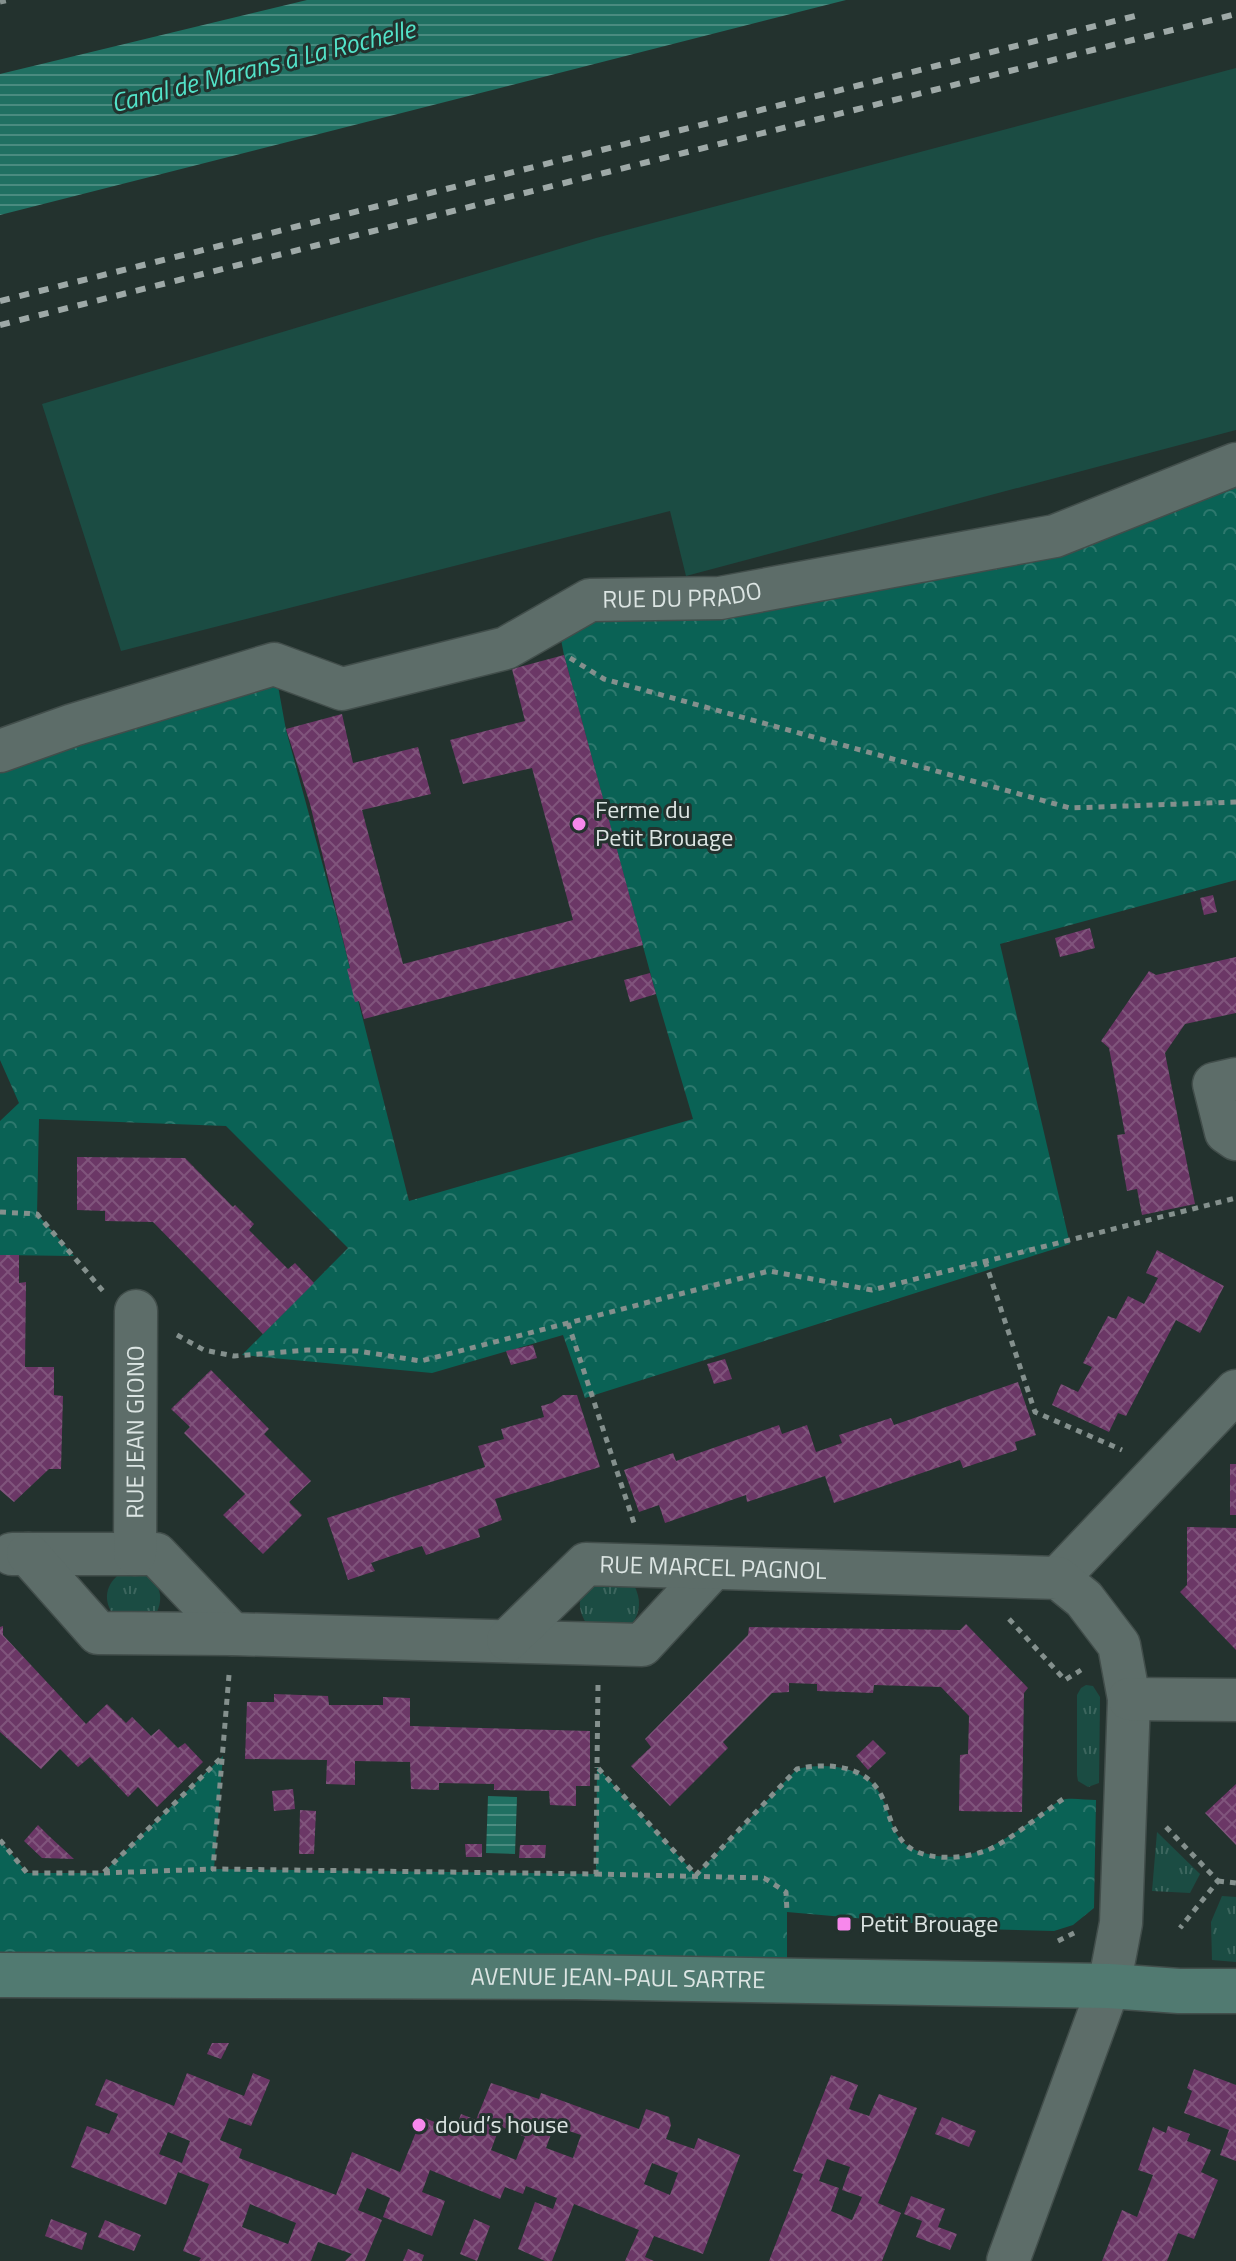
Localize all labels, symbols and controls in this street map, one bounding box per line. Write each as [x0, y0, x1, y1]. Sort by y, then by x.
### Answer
water label: Canal de Marans à La Rochelle [107, 8, 421, 122]
street label: RUE DU PRADO [602, 572, 764, 617]
place label: Ferme du Petit Brouage [595, 791, 733, 855]
marker: Ferme du Petit Brouage [570, 815, 588, 833]
street label: RUE JEAN GIONO [116, 1345, 153, 1519]
street label: RUE MARCEL PAGNOL [599, 1545, 828, 1588]
place label: Petit Brouage [860, 1905, 998, 1941]
marker: Petit Brouage [835, 1915, 853, 1933]
street label: AVENUE JEAN-PAUL SARTRE [471, 1958, 766, 1997]
place label: doud’s house [435, 2106, 569, 2142]
marker: doud’s house [410, 2116, 428, 2134]

